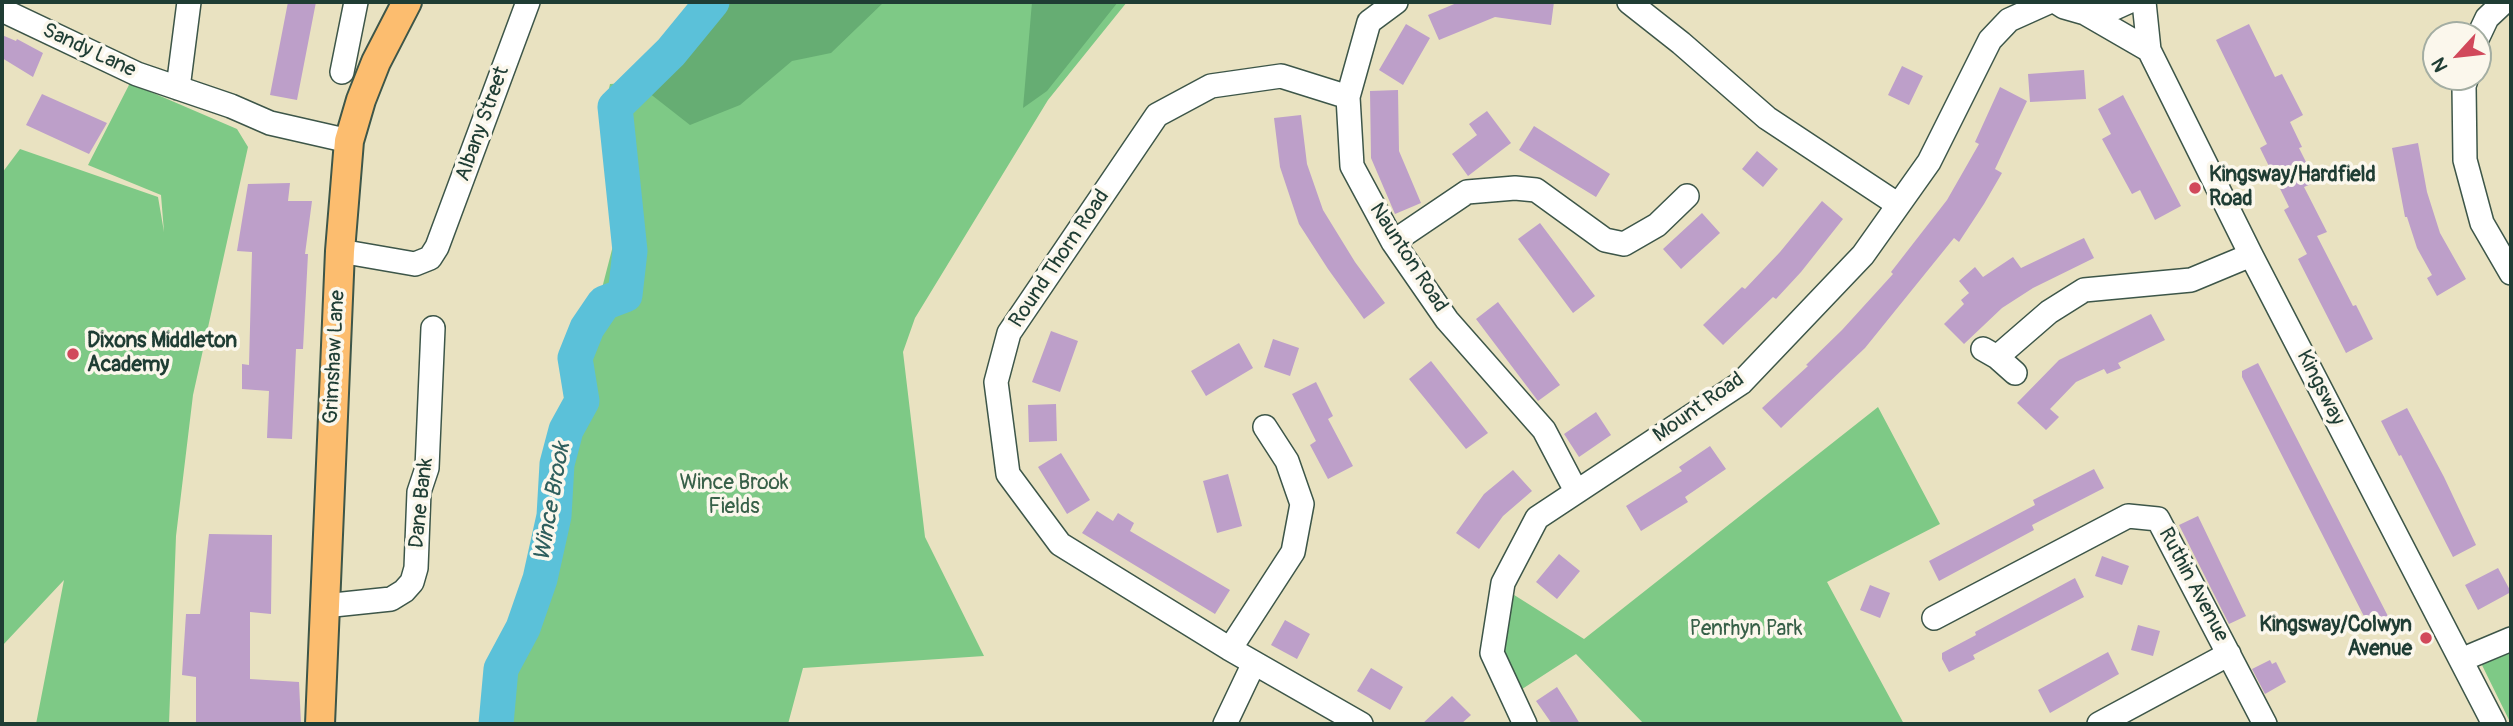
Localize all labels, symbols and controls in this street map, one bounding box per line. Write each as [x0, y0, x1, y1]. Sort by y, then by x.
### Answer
street label: Sandy Lane [38, 18, 140, 84]
north arrow [2422, 21, 2492, 91]
text: N [2426, 53, 2454, 76]
street label: Albany Street [451, 63, 515, 185]
place label: Kingsway/Hardfield Road [2209, 163, 2376, 213]
marker: Kingsway/Hardfield Road [2187, 180, 2203, 196]
street label: Round Thorn Road [1005, 185, 1115, 333]
street label: Naunton Road [1363, 199, 1453, 317]
street label: Grimshaw Lane [319, 289, 351, 425]
place label: Dixons Middleton Academy [87, 329, 237, 379]
marker: Dixons Middleton Academy [65, 346, 81, 362]
street label: Kingsway [2290, 346, 2350, 430]
street label: Mount Road [1649, 368, 1749, 448]
water label: Wince Brook [529, 441, 577, 563]
street label: Dane Bank [405, 457, 439, 549]
park label: Wince Brook Fields [679, 471, 789, 521]
street label: Ruthin Avenue [2152, 524, 2234, 646]
place label: Kingsway/Colwyn Avenue [2259, 613, 2412, 663]
park label: Penrhyn Park [1690, 617, 1802, 643]
marker: Kingsway/Colwyn Avenue [2418, 630, 2434, 646]

